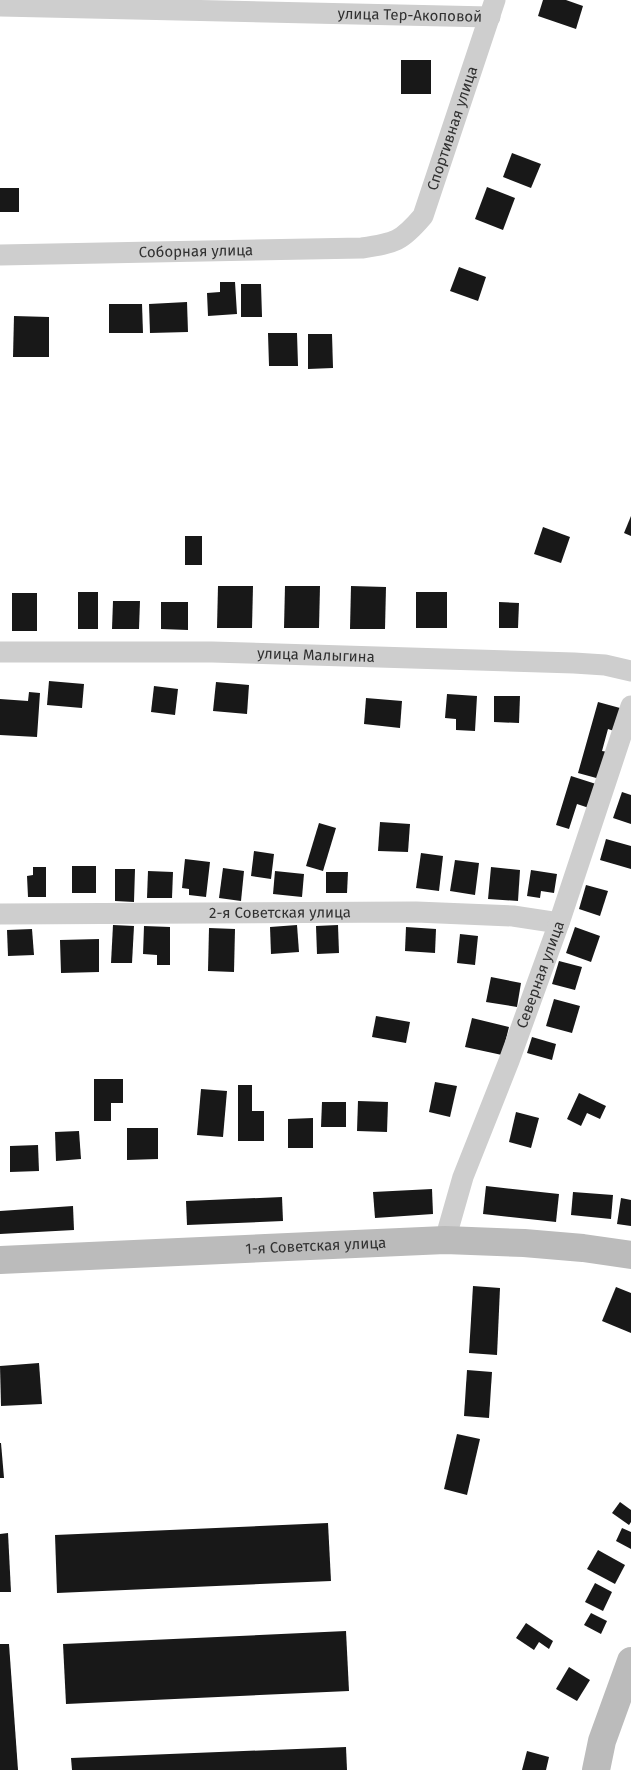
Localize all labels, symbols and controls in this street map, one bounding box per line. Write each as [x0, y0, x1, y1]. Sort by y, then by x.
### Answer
street label: улица Тер-Акоповой [337, 5, 482, 26]
street label: Спортивная улица [423, 64, 481, 193]
street label: Соборная улица [139, 241, 253, 261]
street label: улица Малыгина [257, 644, 375, 666]
street label: 2-я Советская улица [209, 903, 351, 922]
street label: Северная улица [513, 919, 568, 1031]
street label: 1-я Советская улица [245, 1234, 387, 1258]

